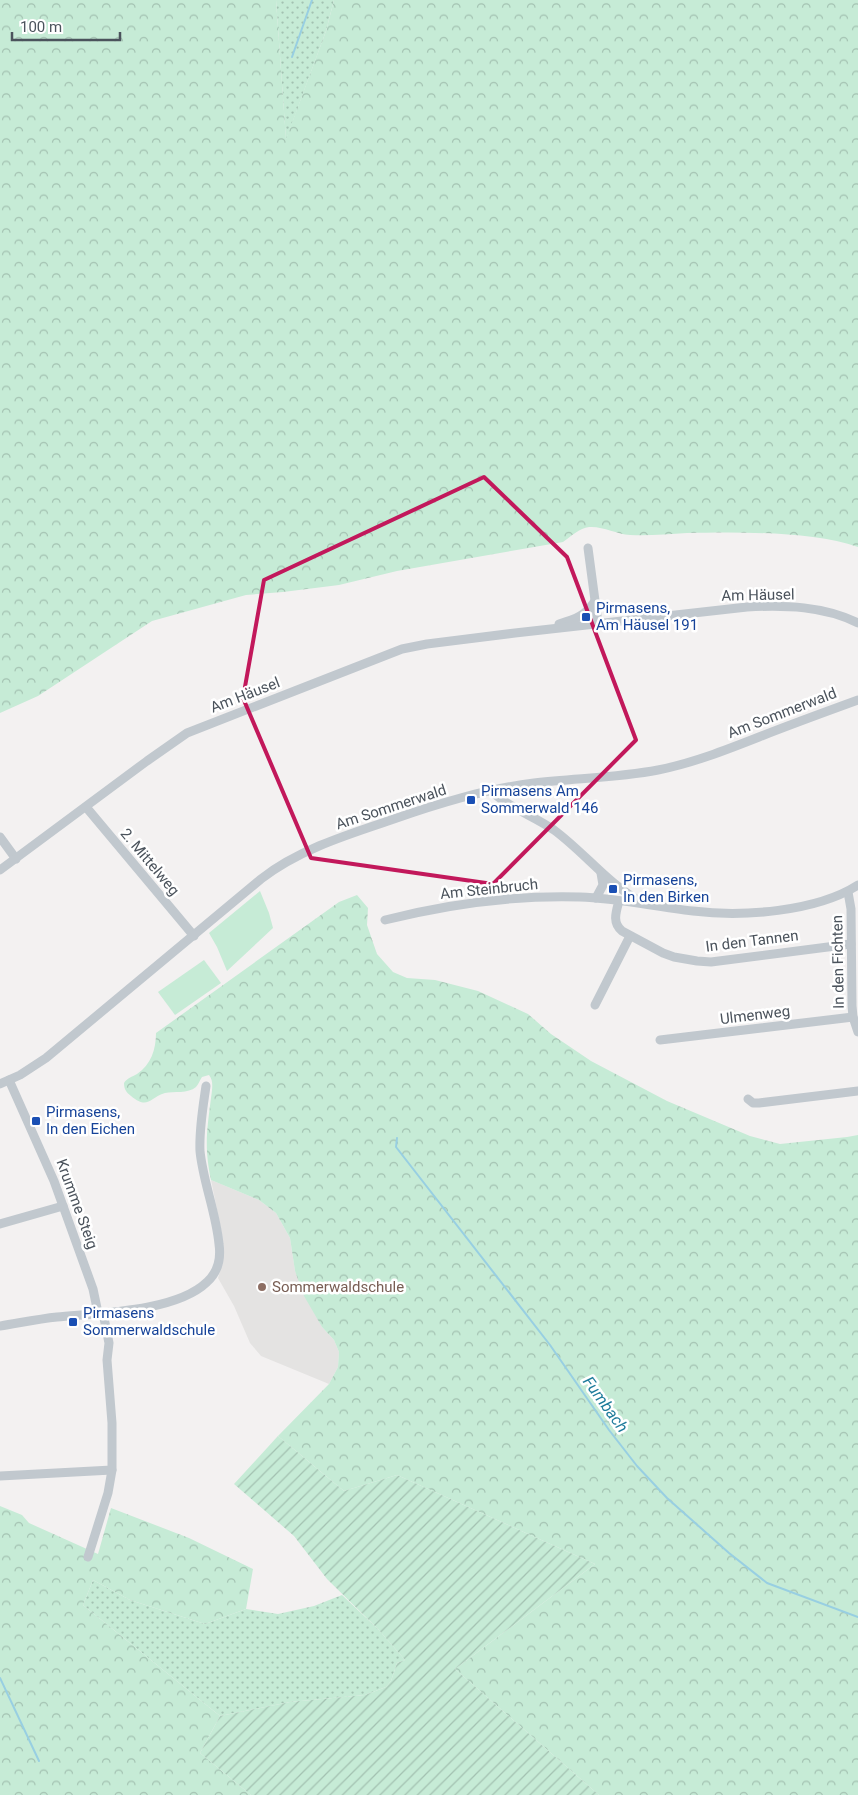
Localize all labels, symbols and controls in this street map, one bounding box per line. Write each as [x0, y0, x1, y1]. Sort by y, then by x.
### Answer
scale bar [12, 10, 120, 42]
text: 100 m [20, 18, 62, 36]
street label: Am Häusel [721, 585, 795, 605]
place label: Pirmasens, Am Häusel 191 [596, 599, 698, 634]
marker: Pirmasens, Am Häusel 191 [580, 611, 592, 623]
street label: Am Häusel [208, 673, 282, 717]
street label: Am Sommerwald [725, 684, 839, 742]
street label: Am Sommerwald [333, 781, 449, 833]
place label: Pirmasens Am Sommerwald 146 [481, 782, 598, 817]
marker: Pirmasens Am Sommerwald 146 [465, 794, 477, 806]
street label: 2. Mittelweg [117, 825, 183, 899]
place label: Pirmasens, In den Birken [623, 871, 709, 906]
street label: Am Steinbruch [439, 875, 539, 903]
marker: Pirmasens, In den Birken [607, 883, 619, 895]
street label: In den Fichten [828, 915, 848, 1009]
street label: In den Tannen [705, 926, 799, 956]
street label: Ulmenweg [719, 1002, 791, 1028]
place label: Pirmasens, In den Eichen [46, 1103, 135, 1138]
marker: Pirmasens, In den Eichen [30, 1115, 42, 1127]
street label: Krumme Steig [52, 1156, 102, 1252]
place label: Sommerwaldschule [272, 1278, 404, 1296]
marker: Sommerwaldschule [256, 1281, 268, 1293]
place label: Pirmasens Sommerwaldschule [83, 1304, 215, 1339]
marker: Pirmasens Sommerwaldschule [67, 1316, 79, 1328]
water label: Fumbach [579, 1373, 632, 1436]

